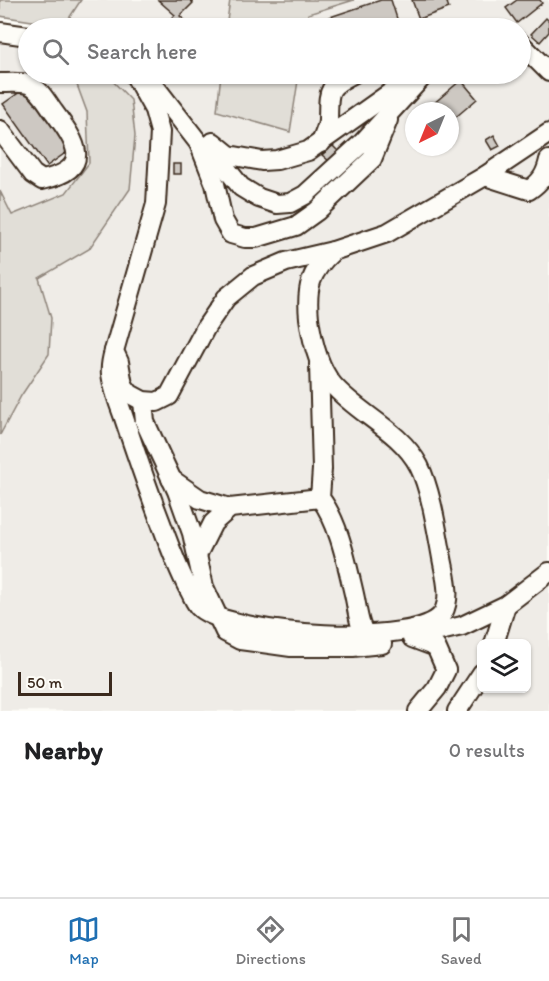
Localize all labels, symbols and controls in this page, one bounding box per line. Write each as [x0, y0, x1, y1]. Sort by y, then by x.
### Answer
search box [18, 18, 531, 84]
icon: search [39, 35, 72, 68]
text: Search here [87, 38, 197, 65]
north arrow [405, 102, 459, 156]
map controls [477, 639, 531, 693]
button: layers [477, 639, 531, 693]
scale bar [18, 669, 112, 696]
text: 50 m [27, 673, 62, 692]
text: Nearby [24, 734, 103, 766]
text: 0 results [449, 738, 525, 762]
tab: Map [67, 913, 100, 968]
tab: Directions [235, 913, 306, 968]
tab: Saved [441, 913, 482, 968]

